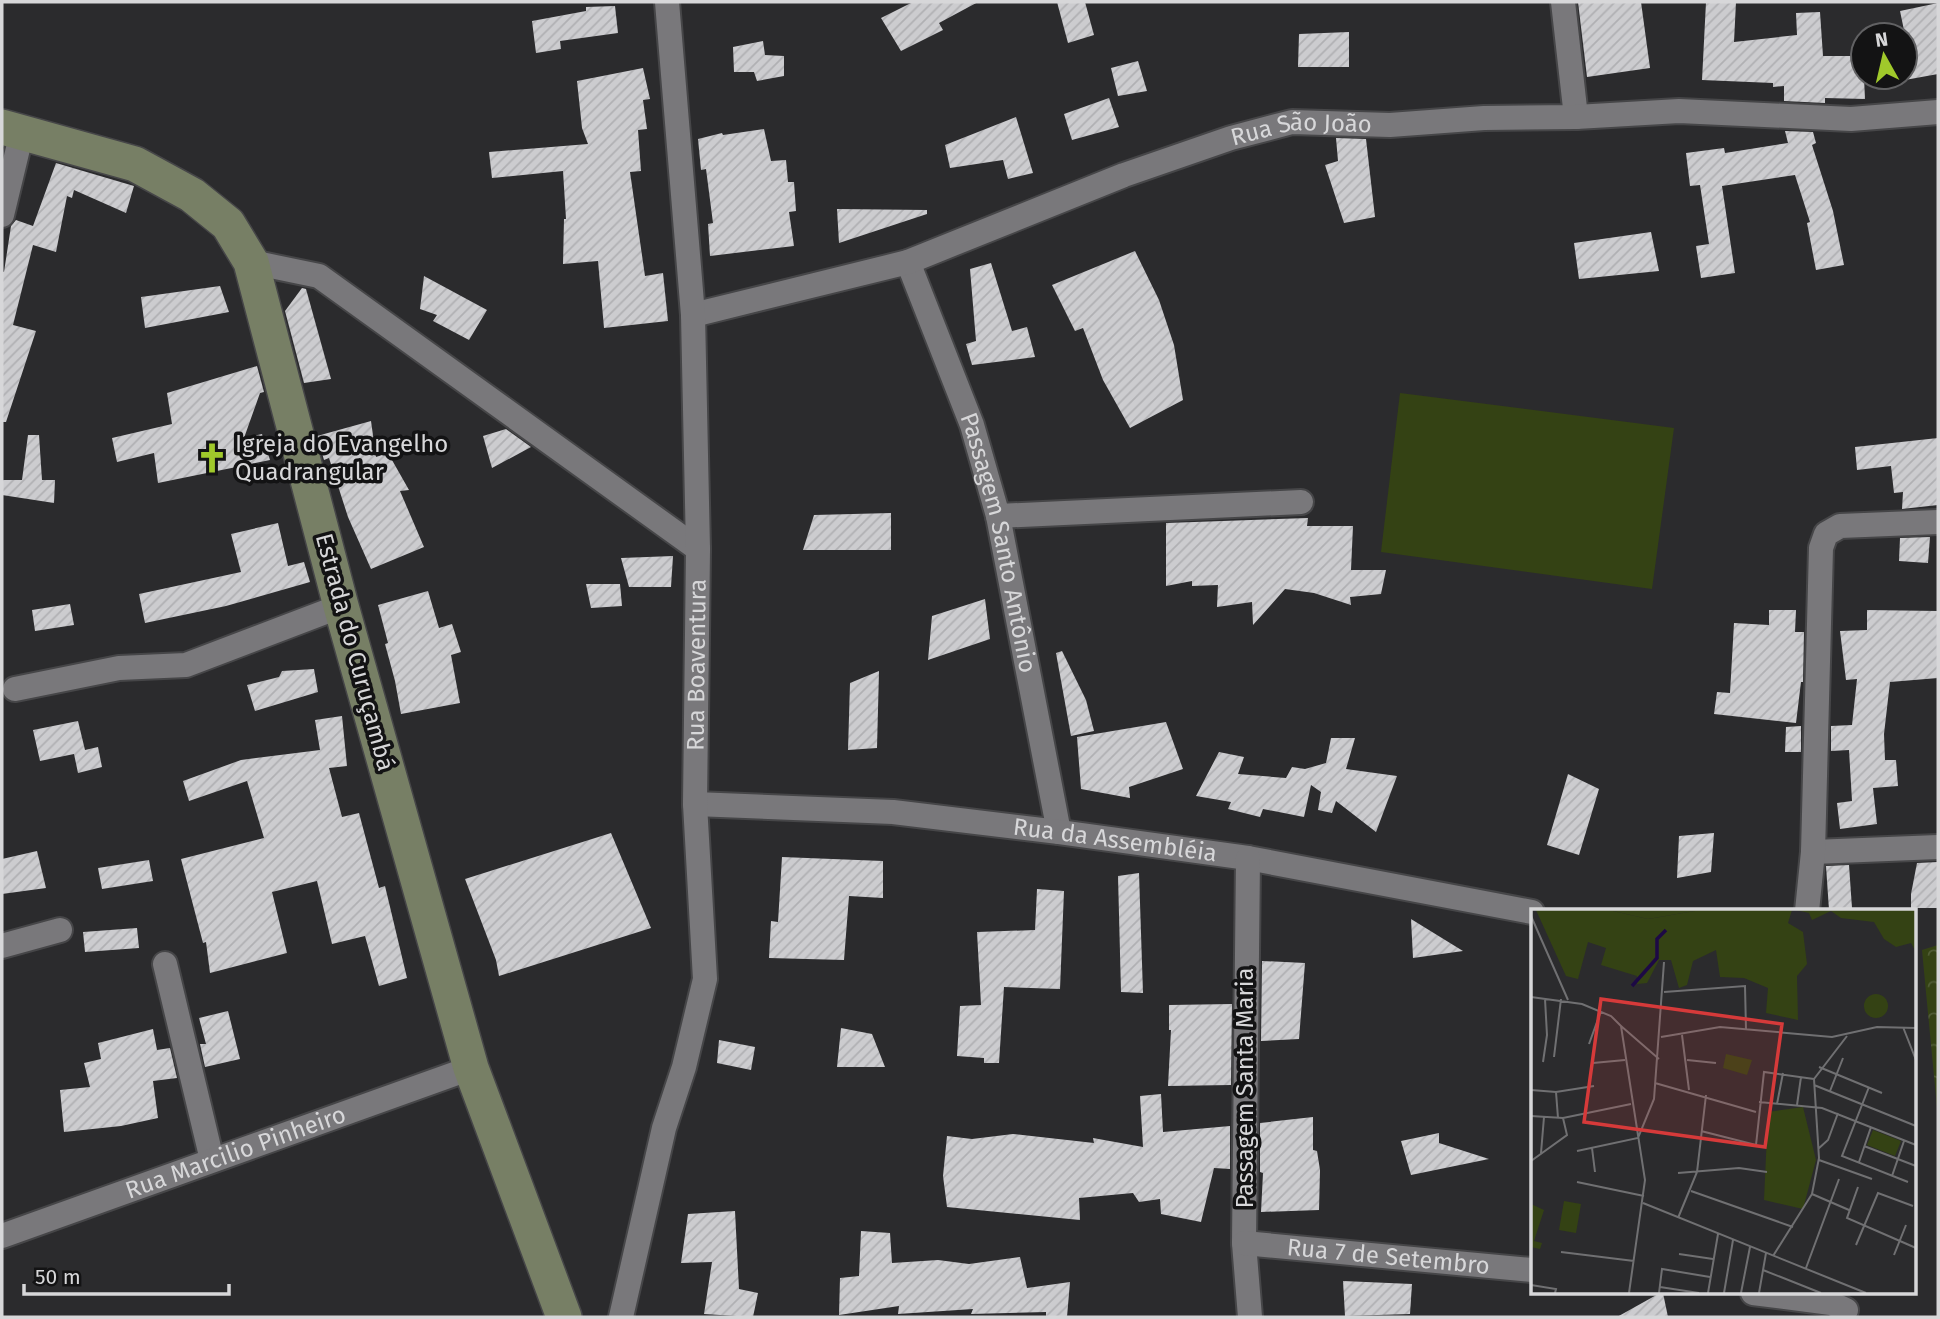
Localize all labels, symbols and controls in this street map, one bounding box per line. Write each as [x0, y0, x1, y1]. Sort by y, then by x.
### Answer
north arrow [1849, 21, 1919, 91]
text: N [1874, 27, 1890, 52]
street label: Rua São João [1228, 108, 1372, 152]
street label: Passagem Santo Antônio [954, 408, 1042, 675]
place label: Igreja do Evangelho Quadrangular [235, 430, 448, 486]
church icon: Igreja do Evangelho Quadrangular [195, 441, 229, 475]
street label: Estrada do Curuçambá [310, 530, 400, 774]
street label: Rua Boaventura [682, 579, 712, 751]
street label: Rua da Assembléia [1012, 813, 1219, 868]
inset map [1531, 909, 1916, 1294]
street label: Passagem Santa Maria [1231, 967, 1259, 1209]
street label: Rua Marcilio Pinheiro [122, 1100, 349, 1205]
street label: Rua 7 de Setembro [1286, 1233, 1491, 1280]
scale bar [24, 1252, 229, 1296]
text: 50 m [35, 1264, 81, 1290]

